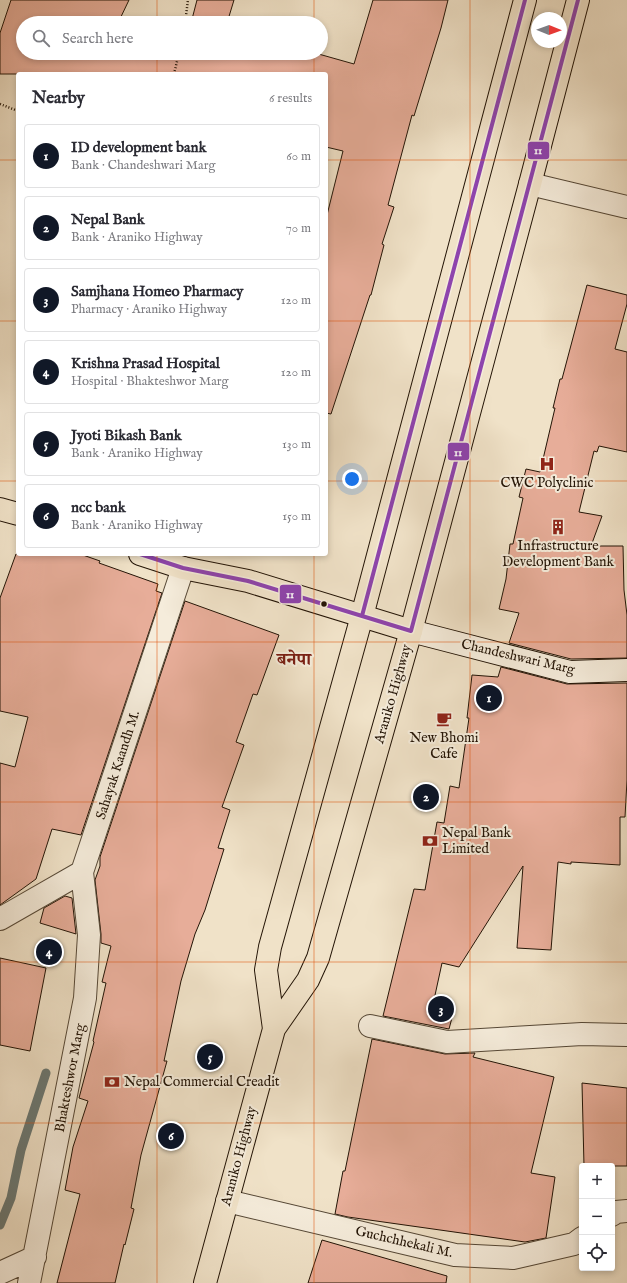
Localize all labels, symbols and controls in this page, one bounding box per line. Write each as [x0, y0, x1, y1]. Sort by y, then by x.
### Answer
north arrow [531, 12, 567, 48]
search box [16, 16, 328, 60]
icon: search [30, 27, 52, 49]
text: Search here [62, 29, 133, 48]
text: Nearby [32, 88, 85, 109]
text: 6 results [269, 90, 312, 107]
text: ID development bank [71, 138, 207, 157]
line badge: 11 [527, 141, 550, 160]
text: 11 [534, 144, 542, 158]
text: 1 [44, 148, 48, 165]
text: 60 m [286, 148, 311, 165]
text: Bank · Chandeshwari Marg [71, 157, 216, 174]
text: Nepal Bank [71, 210, 145, 229]
text: 2 [43, 220, 49, 237]
text: 70 m [286, 220, 311, 237]
text: Bank · Araniko Highway [71, 229, 203, 246]
text: Samjhana Homeo Pharmacy [71, 282, 244, 301]
text: 3 [44, 292, 48, 309]
text: 120 m [281, 292, 311, 309]
text: Pharmacy · Araniko Highway [71, 301, 227, 318]
text: Krishna Prasad Hospital [71, 354, 220, 373]
text: 4 [43, 364, 49, 381]
text: 120 m [281, 364, 311, 381]
text: Hospital · Bhakteshwor Marg [71, 373, 229, 390]
text: Jyoti Bikash Bank [71, 426, 182, 445]
text: 5 [44, 436, 48, 453]
text: 130 m [282, 436, 311, 453]
line badge: 11 [447, 442, 470, 461]
text: Bank · Araniko Highway [71, 445, 203, 462]
text: 11 [454, 446, 462, 460]
hospital icon: CWC Polyclinic [538, 455, 556, 473]
your location [342, 469, 362, 489]
place label: CWC Polyclinic [501, 474, 593, 492]
text: ncc bank [71, 498, 126, 517]
text: 6 [43, 508, 49, 525]
text: 150 m [282, 508, 311, 525]
text: Bank · Araniko Highway [71, 517, 203, 534]
building icon: Infrastructure Development Bank [549, 518, 567, 536]
place label: Infrastructure Development Bank [502, 537, 614, 571]
line badge: 11 [279, 584, 302, 604]
text: 11 [286, 588, 294, 602]
unlabelled marker [319, 599, 329, 609]
street label: Chandeshwari Marg [459, 635, 577, 679]
street label: Araniko Highway [370, 642, 416, 747]
district label: बनेपा [275, 649, 312, 672]
pin: 1 [476, 683, 502, 713]
street label: Sahayak Kaandh M. [92, 708, 144, 822]
cafe icon: New Bhomi Cafe [435, 710, 453, 728]
place label: New Bhomi Cafe [409, 729, 479, 763]
pin: 2 [413, 782, 439, 812]
place label: Nepal Bank Limited [442, 824, 511, 858]
bank icon: Nepal Bank Limited [421, 832, 439, 850]
pin: 4 [36, 937, 62, 967]
pin: 3 [428, 994, 454, 1024]
street label: Bhakteshwor Marg [51, 1022, 89, 1134]
pin: 5 [197, 1042, 223, 1072]
bank icon: Nepal Commercial Creadit [103, 1073, 121, 1091]
place label: Nepal Commercial Creadit [124, 1073, 280, 1091]
street label: Araniko Highway [217, 1104, 261, 1209]
pin: 6 [158, 1121, 184, 1151]
map controls [579, 1163, 615, 1271]
button: + [579, 1163, 615, 1199]
button: − [579, 1199, 615, 1235]
street label: Guchchhekali M. [354, 1222, 454, 1262]
button: locate [579, 1235, 615, 1271]

